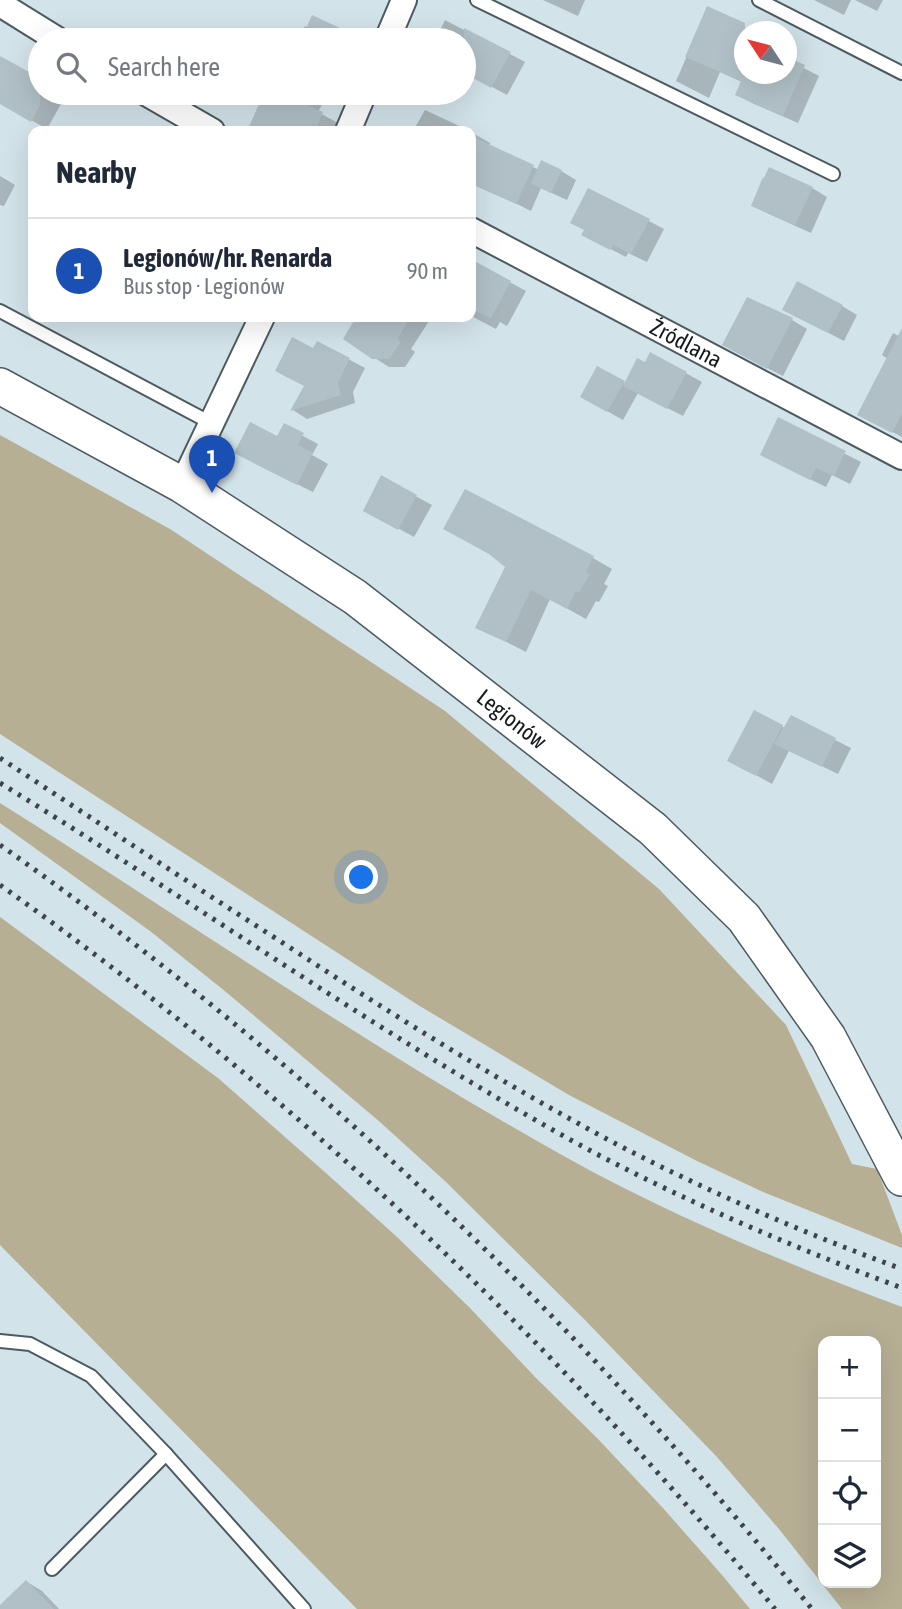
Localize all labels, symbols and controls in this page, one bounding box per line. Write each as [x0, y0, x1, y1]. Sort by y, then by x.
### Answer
north arrow [734, 21, 797, 84]
search box [28, 28, 476, 105]
icon: search [52, 48, 90, 86]
text: Search here [108, 52, 220, 82]
text: Nearby [56, 155, 136, 189]
text: Legionów/hr. Renarda [123, 243, 332, 273]
text: 1 [74, 258, 84, 284]
text: 90 m [407, 258, 448, 284]
text: Bus stop · Legionów [123, 273, 285, 299]
street label: Źródlana [646, 314, 726, 373]
pin: 1 [189, 435, 235, 493]
street label: Legionów [472, 684, 552, 754]
your location [344, 860, 378, 894]
map controls [818, 1336, 881, 1588]
button: + [818, 1336, 881, 1399]
button: − [818, 1399, 881, 1462]
button: locate [818, 1462, 881, 1525]
button: layers [818, 1525, 881, 1588]

